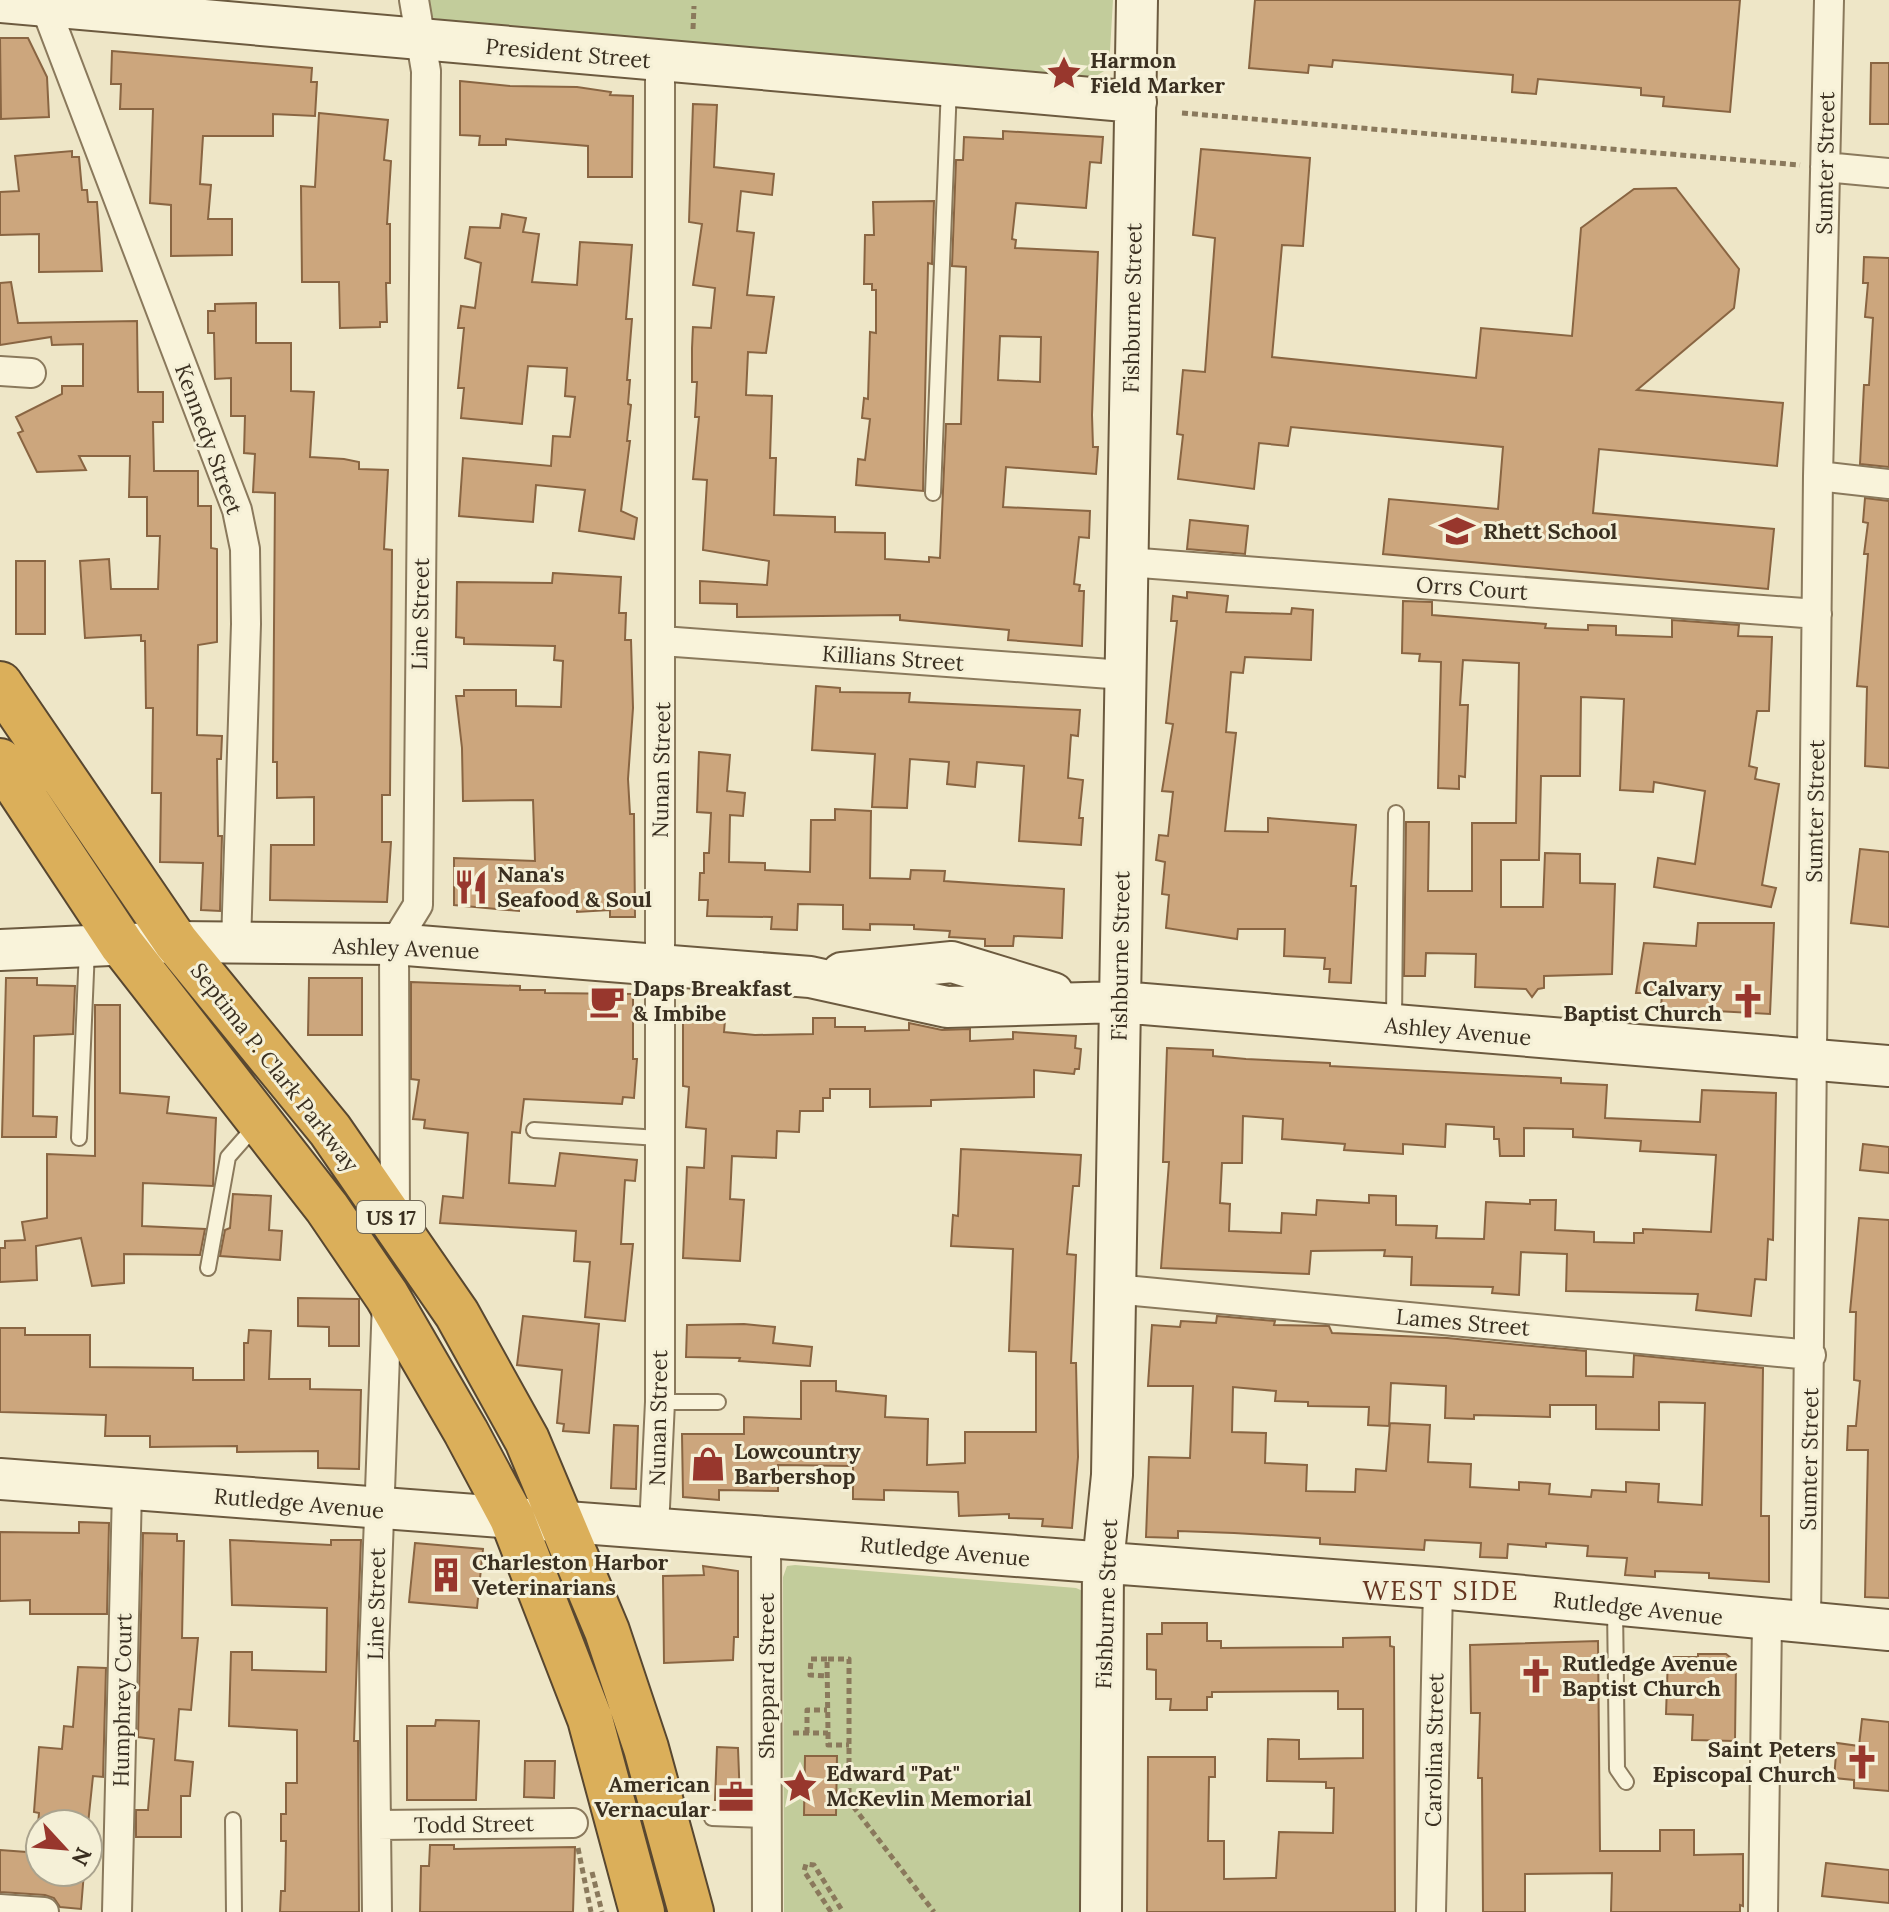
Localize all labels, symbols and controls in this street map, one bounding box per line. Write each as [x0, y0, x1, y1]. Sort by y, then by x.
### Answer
street label: President Street [484, 32, 652, 74]
place label: Harmon Field Marker [1090, 46, 1226, 99]
place icon: Harmon Field Marker [1045, 54, 1083, 92]
street label: Sumter Street [1810, 91, 1840, 235]
street label: Fishburne Street [1117, 222, 1147, 393]
street label: Kennedy Street [169, 360, 249, 518]
school or university icon: Rhett School [1438, 512, 1476, 550]
place label: Rhett School [1483, 517, 1618, 545]
street label: Line Street [405, 557, 435, 670]
street label: Orrs Court [1415, 570, 1529, 606]
street label: Killians Street [821, 639, 965, 677]
street label: Nunan Street [646, 701, 676, 838]
street label: Sumter Street [1800, 739, 1830, 883]
place label: Nana's Seafood & Soul [497, 860, 652, 913]
restaurant icon: Nana's Seafood & Soul [452, 868, 490, 906]
street label: Fishburne Street [1105, 870, 1135, 1041]
street label: Ashley Avenue [331, 931, 480, 965]
street label: Septima P. Clark Parkway [185, 957, 366, 1177]
place label: Daps Breakfast & Imbibe [633, 974, 793, 1027]
place label: Calvary Baptist Church [1563, 974, 1723, 1027]
cafe icon: Daps Breakfast & Imbibe [588, 982, 626, 1020]
church icon: Calvary Baptist Church [1729, 982, 1767, 1020]
street label: Ashley Avenue [1383, 1011, 1533, 1051]
road number: US 17 [357, 1201, 425, 1233]
street label: Lames Street [1395, 1302, 1532, 1342]
street label: Nunan Street [643, 1349, 673, 1486]
street label: Sumter Street [1794, 1387, 1824, 1531]
place label: Lowcountry Barbershop [734, 1437, 861, 1490]
shop icon: Lowcountry Barbershop [689, 1445, 727, 1483]
street label: Rutledge Avenue [213, 1482, 385, 1524]
street label: Fishburne Street [1089, 1518, 1123, 1690]
street label: Rutledge Avenue [859, 1530, 1031, 1572]
street label: Line Street [361, 1547, 391, 1660]
place label: Charleston Harbor Veterinarians [472, 1548, 669, 1601]
building icon: Charleston Harbor Veterinarians [427, 1556, 465, 1594]
district label: WEST SIDE [1363, 1574, 1520, 1607]
street label: Rutledge Avenue [1552, 1585, 1724, 1631]
street label: Sheppard Street [752, 1593, 780, 1759]
street label: Humphrey Court [106, 1612, 138, 1787]
place label: Rutledge Avenue Baptist Church [1562, 1649, 1738, 1702]
church icon: Rutledge Avenue Baptist Church [1517, 1657, 1555, 1695]
street label: Carolina Street [1419, 1672, 1449, 1827]
place label: Saint Peters Episcopal Church [1652, 1735, 1836, 1788]
church icon: Saint Peters Episcopal Church [1843, 1743, 1881, 1781]
place label: Edward "Pat" McKevlin Memorial [826, 1759, 1032, 1812]
place icon: Edward "Pat" McKevlin Memorial [781, 1767, 819, 1805]
place label: American Vernacular [594, 1770, 710, 1823]
office icon: American Vernacular [717, 1778, 755, 1816]
north arrow [24, 1808, 104, 1888]
street label: Todd Street [414, 1809, 535, 1839]
text: N [66, 1843, 98, 1871]

